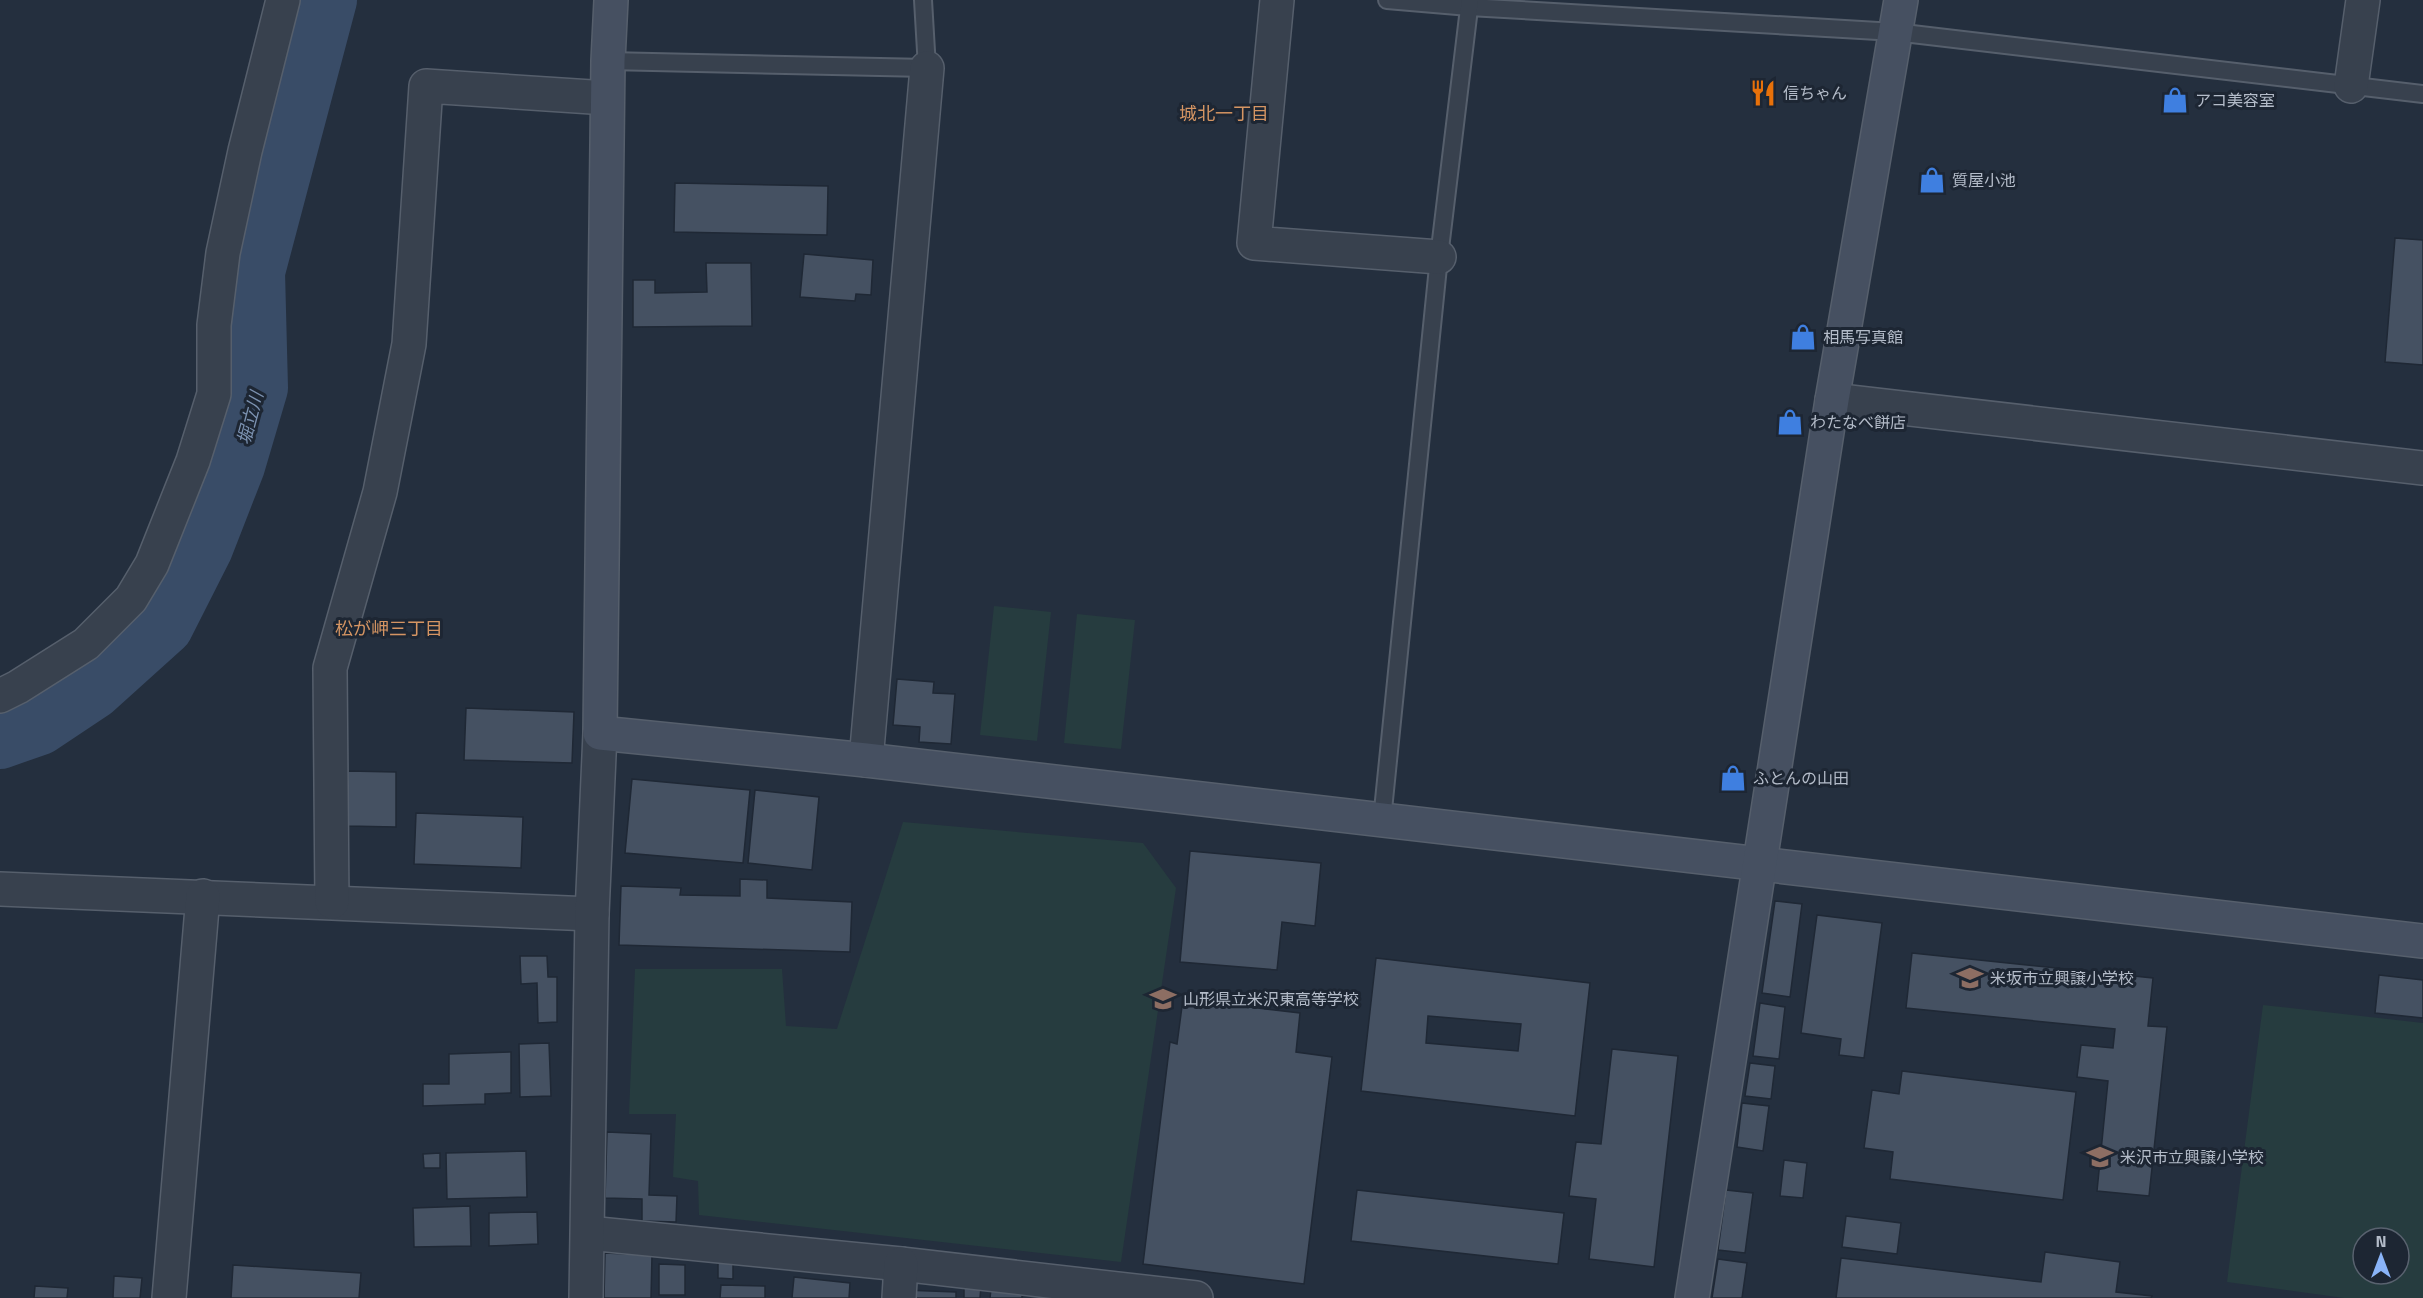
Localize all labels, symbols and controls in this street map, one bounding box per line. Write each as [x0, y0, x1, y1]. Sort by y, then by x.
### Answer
restaurant icon: 信ちゃん [1748, 78, 1778, 108]
place label: 信ちゃん [1783, 81, 1847, 105]
shop icon: アコ美容室 [2160, 85, 2190, 115]
place label: アコ美容室 [2195, 88, 2275, 112]
district label: 城北一丁目 [1179, 100, 1269, 127]
shop icon: 質屋小池 [1917, 165, 1947, 195]
place label: 質屋小池 [1952, 168, 2016, 192]
shop icon: 相馬写真館 [1788, 322, 1818, 352]
place label: 相馬写真館 [1823, 325, 1903, 349]
water label: 堀立川 [230, 386, 271, 448]
shop icon: わたなべ餅店 [1775, 407, 1805, 437]
place label: わたなべ餅店 [1810, 410, 1906, 434]
district label: 松が岬三丁目 [335, 615, 443, 642]
shop icon: ふとんの山田 [1718, 763, 1748, 793]
place label: ふとんの山田 [1753, 766, 1849, 790]
school or university icon: 米坂市立興譲小学校 [1955, 963, 1985, 993]
place label: 米坂市立興譲小学校 [1990, 966, 2134, 990]
school or university icon: 山形県立米沢東高等学校 [1148, 984, 1178, 1014]
place label: 山形県立米沢東高等学校 [1183, 987, 1359, 1011]
school or university icon: 米沢市立興譲小学校 [2085, 1142, 2115, 1172]
place label: 米沢市立興譲小学校 [2120, 1145, 2264, 1169]
north arrow [2351, 1226, 2411, 1286]
text: N [2375, 1229, 2387, 1253]

